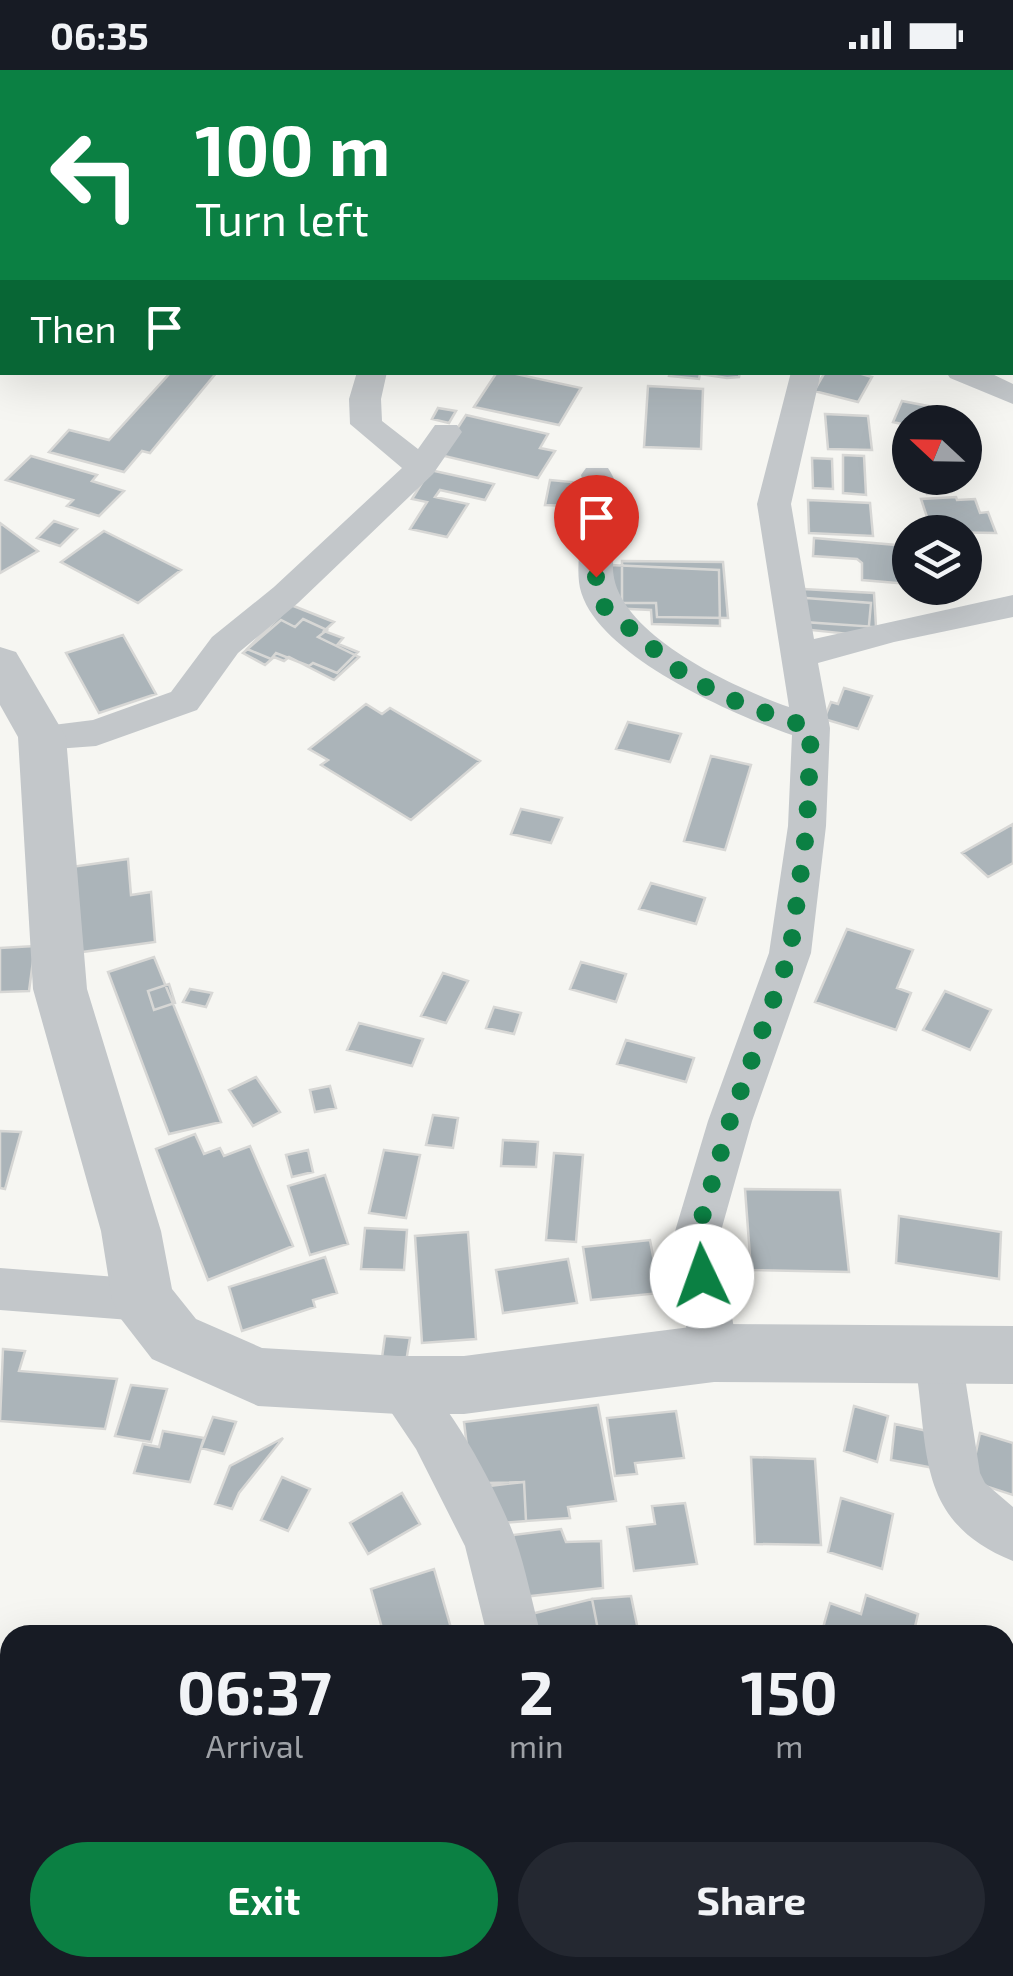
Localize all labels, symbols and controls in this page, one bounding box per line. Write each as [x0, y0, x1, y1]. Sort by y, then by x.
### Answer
text: 06:35 [50, 12, 149, 58]
text: 100 m [195, 106, 390, 190]
icon: left [30, 110, 160, 240]
text: Turn left [195, 191, 369, 245]
icon: arrive [137, 300, 192, 355]
text: Then [30, 305, 117, 351]
north arrow [892, 405, 982, 495]
map controls [892, 405, 982, 605]
pin [554, 475, 639, 578]
icon: arrive [569, 490, 624, 545]
button: layers [892, 515, 982, 605]
position arrow [650, 1224, 754, 1328]
text: 06:37 [177, 1655, 332, 1727]
text: 2 [519, 1655, 554, 1727]
text: 150 [741, 1655, 838, 1727]
text: Arrival [206, 1726, 303, 1764]
text: min [509, 1726, 564, 1764]
text: m [775, 1726, 803, 1764]
button: Exit [30, 1842, 498, 1957]
button: Share [518, 1842, 985, 1957]

